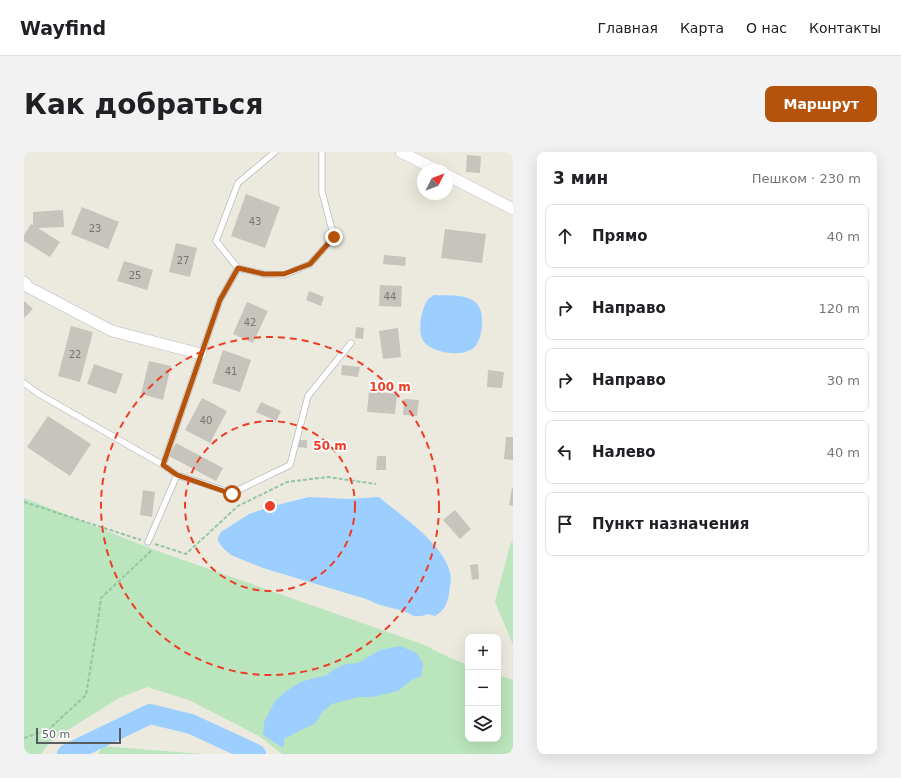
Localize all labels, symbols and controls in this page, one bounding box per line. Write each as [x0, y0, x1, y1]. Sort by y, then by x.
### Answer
text: Wayfind [20, 17, 106, 39]
text: Главная [597, 20, 658, 36]
text: Карта [680, 20, 724, 36]
text: О нас [746, 20, 787, 36]
text: Контакты [809, 20, 881, 36]
button: Маршрут [765, 86, 877, 122]
text: Как добраться [24, 88, 263, 121]
north arrow [417, 164, 453, 200]
text: 3 мин [553, 168, 608, 188]
text: Пешком · 230 m [752, 171, 861, 186]
house number: 43 [249, 216, 261, 227]
house number: 23 [89, 223, 101, 234]
icon: ahead [554, 225, 576, 247]
text: Прямо [592, 227, 648, 245]
route end [325, 228, 343, 246]
text: 40 m [827, 229, 860, 244]
house number: 27 [177, 255, 189, 266]
house number: 25 [129, 270, 141, 281]
house number: 44 [384, 291, 396, 302]
icon: right [554, 297, 576, 319]
text: Направо [592, 299, 666, 317]
text: 120 m [818, 301, 860, 316]
house number: 42 [244, 317, 256, 328]
house number: 22 [69, 349, 81, 360]
house number: 41 [225, 366, 237, 377]
icon: right [554, 369, 576, 391]
text: Направо [592, 371, 666, 389]
text: 30 m [827, 373, 860, 388]
text: 100 m [369, 380, 411, 394]
house number: 40 [200, 415, 212, 426]
text: 50 m [313, 439, 347, 453]
icon: left [554, 441, 576, 463]
text: Налево [592, 443, 656, 461]
text: 40 m [827, 445, 860, 460]
route start [223, 485, 241, 503]
centre of rings [263, 499, 277, 513]
icon: arrive [554, 513, 576, 535]
text: Пункт назначения [592, 515, 749, 533]
map controls [465, 634, 501, 742]
button: + [465, 634, 501, 670]
button: − [465, 670, 501, 706]
button: layers [465, 706, 501, 742]
scale bar [36, 726, 121, 745]
text: 50 m [42, 728, 70, 741]

